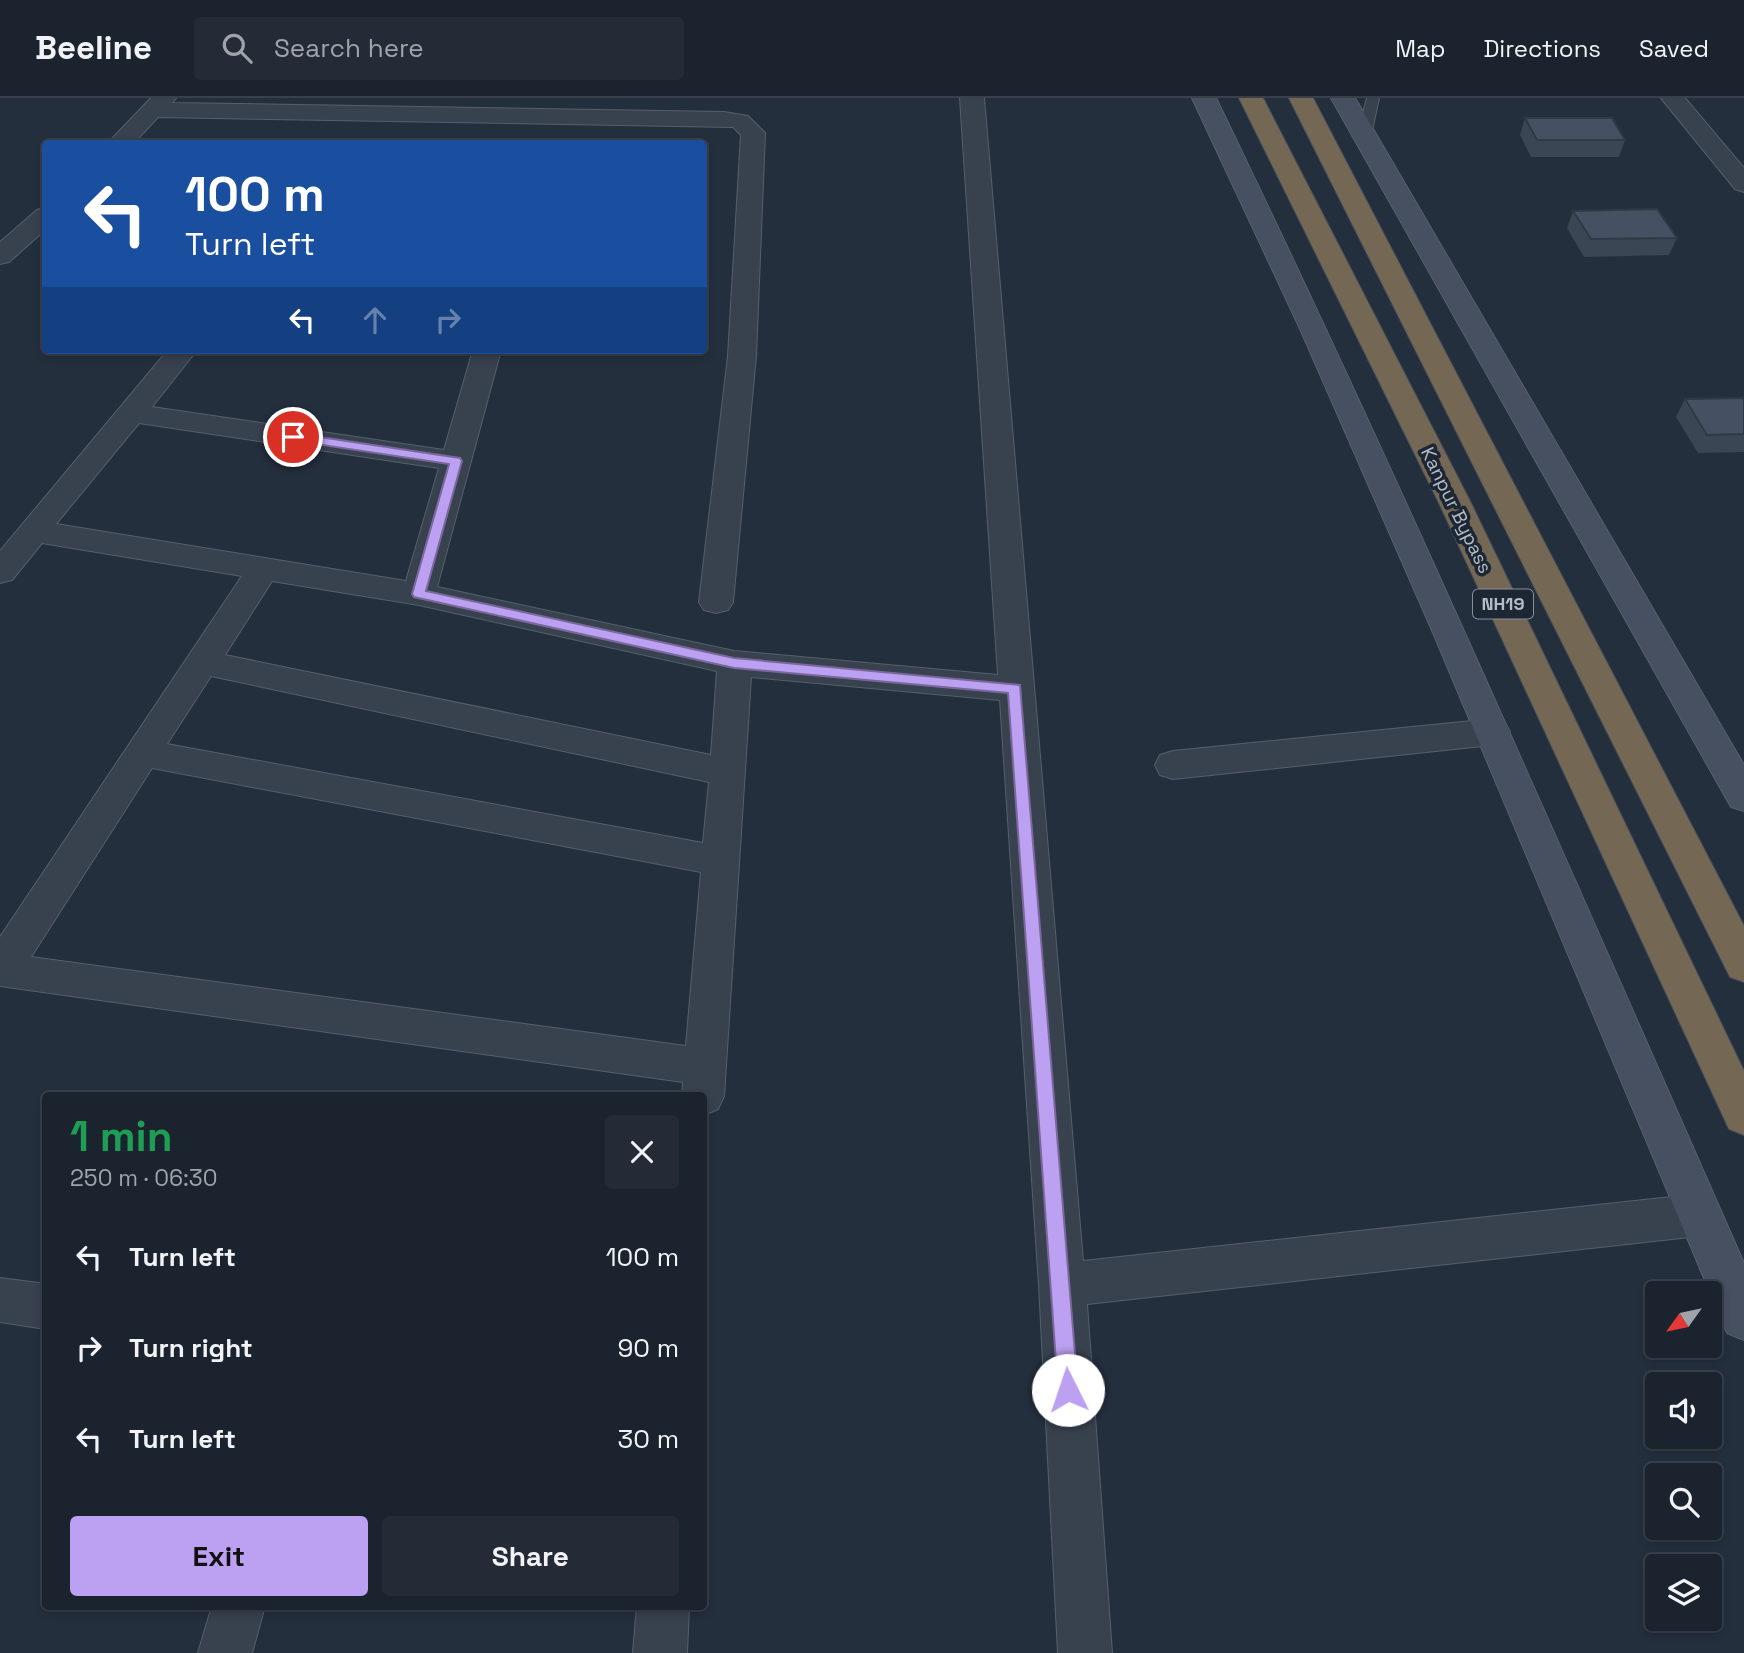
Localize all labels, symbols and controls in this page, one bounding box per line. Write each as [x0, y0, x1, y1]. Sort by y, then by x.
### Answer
search box [194, 17, 684, 80]
text: Beeline [35, 27, 152, 69]
icon: search [218, 29, 256, 67]
text: Search here [274, 31, 424, 65]
text: Map [1395, 33, 1445, 64]
text: Directions [1483, 33, 1601, 64]
text: Saved [1639, 33, 1709, 64]
text: 100 m [185, 163, 325, 225]
icon: left [70, 168, 161, 259]
text: Turn left [185, 224, 315, 264]
icon: left [283, 301, 321, 339]
icon: ahead [356, 301, 394, 339]
icon: right [429, 301, 467, 339]
pin [263, 407, 323, 467]
icon: arrive [274, 418, 312, 456]
street label: Kanpur Bypass [1415, 443, 1498, 577]
road number: NH19 [1473, 590, 1533, 618]
text: 1 min [70, 1110, 173, 1163]
button: close [605, 1115, 679, 1189]
text: 250 m · 06:30 [70, 1163, 217, 1193]
icon: left [70, 1238, 108, 1276]
text: Turn left [129, 1240, 236, 1274]
text: 100 m [606, 1240, 679, 1274]
north arrow [1645, 1281, 1722, 1358]
map controls [1645, 1281, 1722, 1631]
icon: right [70, 1329, 108, 1367]
text: Turn right [129, 1331, 253, 1365]
text: 90 m [617, 1331, 679, 1365]
position arrow [1031, 1353, 1105, 1427]
button: sound [1645, 1372, 1722, 1449]
icon: left [70, 1420, 108, 1458]
text: Turn left [129, 1422, 236, 1456]
text: 30 m [618, 1422, 679, 1456]
button: search [1645, 1463, 1722, 1540]
button: Exit [70, 1516, 368, 1596]
button: Share [382, 1516, 679, 1596]
button: layers [1645, 1554, 1722, 1631]

